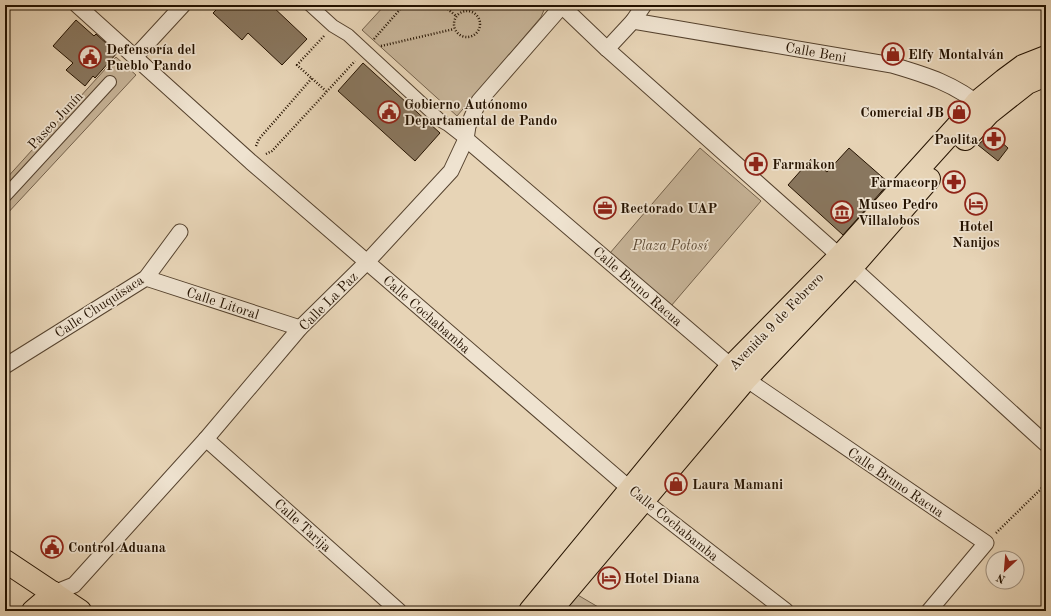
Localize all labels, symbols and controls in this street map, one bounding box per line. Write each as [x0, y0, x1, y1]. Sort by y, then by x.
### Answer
street label: Calle Beni [784, 41, 848, 65]
shop icon: Elfy Montalván [880, 41, 906, 67]
place label: Defensoría del Pueblo Pando [106, 43, 196, 73]
public building icon: Defensoría del Pueblo Pando [77, 44, 103, 70]
place label: Elfy Montalván [908, 48, 1004, 62]
street label: Paseo Junín [26, 89, 86, 152]
place label: Gobierno Autónomo Departamental de Pando [404, 98, 557, 128]
public building icon: Gobierno Autónomo Departamental de Pando [376, 99, 402, 125]
shop icon: Comercial JB [946, 99, 972, 125]
place label: Comercial JB [860, 106, 944, 120]
pharmacy icon: Paolita [981, 126, 1007, 152]
place label: Paolita [934, 133, 978, 147]
pharmacy icon: Farmakon [743, 151, 769, 177]
place label: Farmakon [772, 158, 835, 172]
pharmacy icon: Farmacorp [941, 169, 967, 195]
place label: Farmacorp [870, 176, 938, 190]
hotel icon: Hotel Nanijos [963, 191, 989, 217]
office icon: Rectorado UAP [592, 195, 618, 221]
place label: Museo Pedro Villalobos [858, 198, 938, 228]
museum icon: Museo Pedro Villalobos [829, 199, 855, 225]
place label: Rectorado UAP [620, 202, 718, 216]
place label: Hotel Nanijos [952, 220, 1000, 250]
park label: Plaza Potosí [631, 239, 709, 253]
street label: Calle Bruno Racua [590, 244, 685, 329]
street label: Calle La Paz [297, 270, 361, 334]
street label: Avenida 9 de Febrero [727, 270, 827, 373]
street label: Calle Chuquisaca [53, 273, 147, 341]
street label: Calle Cochabamba [380, 273, 473, 356]
street label: Calle Litoral [185, 286, 261, 322]
street label: Calle Bruno Racua [845, 445, 946, 520]
shop icon: Laura Mamani [663, 471, 689, 497]
place label: Laura Mamani [692, 478, 783, 492]
street label: Calle Cochabamba [626, 484, 721, 564]
street label: Calle Tarija [271, 497, 334, 555]
public building icon: Control Aduana [39, 534, 65, 560]
place label: Control Aduana [68, 541, 166, 555]
north arrow [985, 550, 1025, 590]
hotel icon: Hotel Diana [596, 565, 622, 591]
text: N [995, 571, 1007, 584]
place label: Hotel Diana [624, 572, 700, 586]

